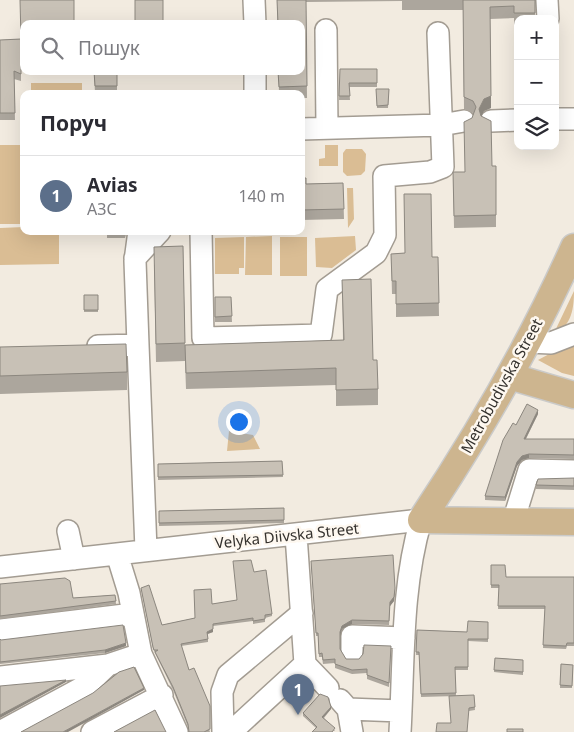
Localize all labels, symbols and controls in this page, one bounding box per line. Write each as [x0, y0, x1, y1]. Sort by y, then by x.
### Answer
map controls [514, 15, 559, 150]
button: + [514, 15, 559, 60]
search box [20, 20, 305, 75]
icon: search [38, 34, 66, 62]
text: Пошук [78, 35, 140, 61]
button: − [514, 60, 559, 105]
button: layers [514, 105, 559, 150]
text: Поруч [40, 109, 107, 137]
text: Avias [87, 172, 138, 198]
text: 1 [51, 185, 61, 207]
text: 140 m [238, 185, 285, 207]
text: АЗС [87, 198, 117, 220]
street label: Metrobudivska Street [456, 314, 547, 456]
your location [226, 409, 252, 435]
street label: Velyka Diivska Street [214, 517, 360, 553]
pin: 1 [282, 674, 314, 715]

